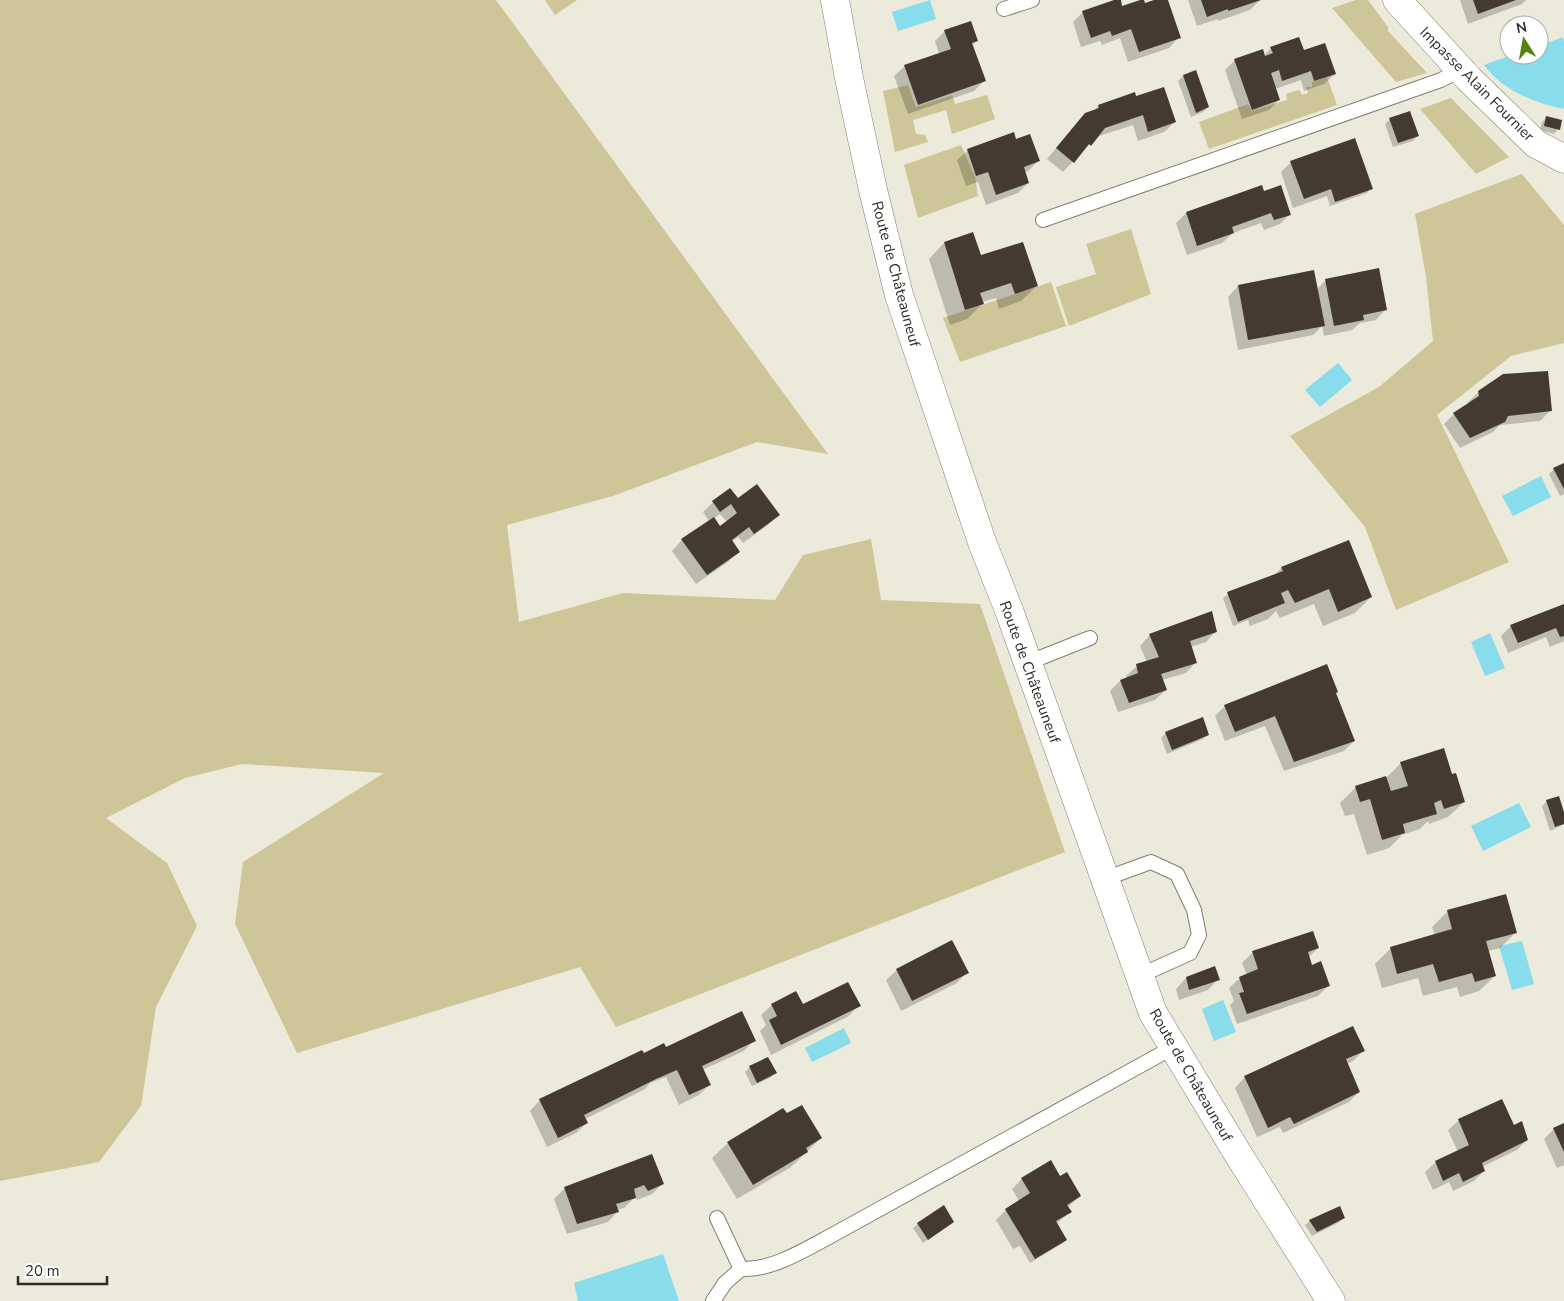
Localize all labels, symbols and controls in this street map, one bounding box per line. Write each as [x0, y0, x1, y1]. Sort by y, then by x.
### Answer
north arrow [1499, 15, 1549, 65]
text: N [1515, 17, 1529, 38]
street label: Impasse Alain Fournier [1415, 22, 1539, 146]
street label: Route de Châteauneuf [867, 199, 925, 350]
street label: Route de Châteauneuf [995, 598, 1065, 747]
street label: Route de Châteauneuf [1145, 1005, 1238, 1146]
scale bar [18, 1254, 106, 1286]
text: 20 m [25, 1261, 60, 1281]

